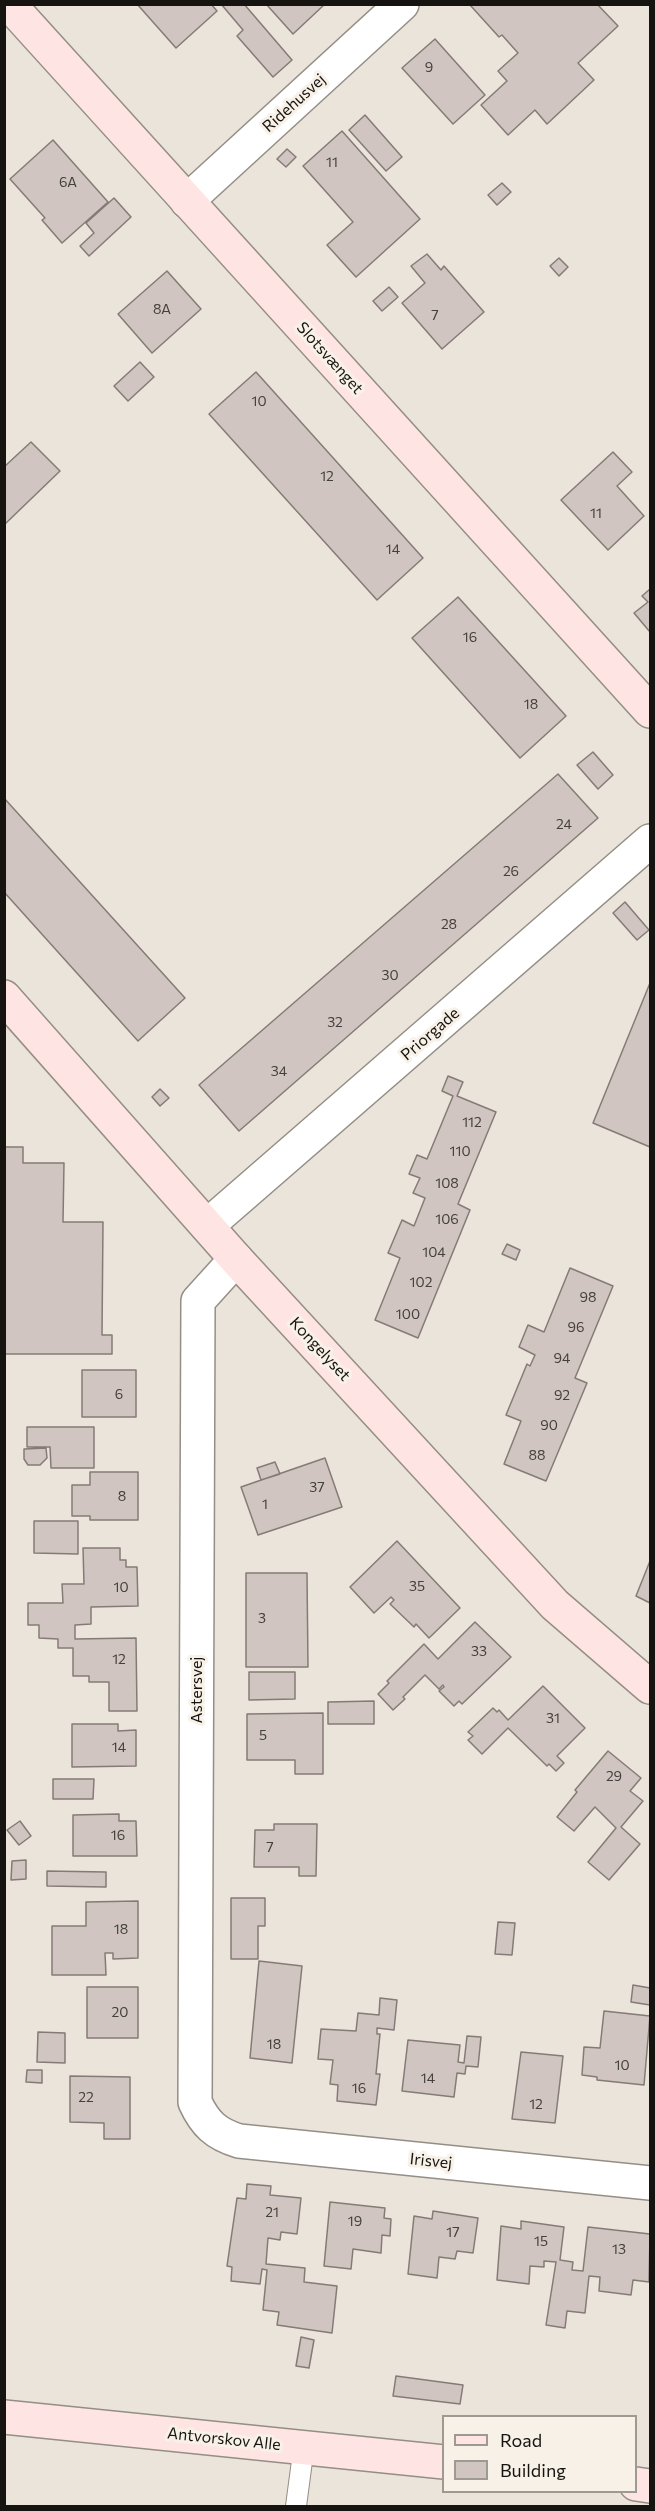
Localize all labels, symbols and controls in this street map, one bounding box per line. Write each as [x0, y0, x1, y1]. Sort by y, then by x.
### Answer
house number: 9 [425, 59, 433, 75]
street label: Ridehusvej [259, 70, 329, 136]
house number: 11 [326, 154, 338, 170]
house number: 6A [59, 174, 77, 190]
house number: 8A [153, 301, 171, 317]
house number: 7 [431, 307, 439, 323]
street label: Slotsvænget [293, 318, 367, 398]
house number: 10 [251, 393, 267, 409]
house number: 12 [320, 468, 334, 484]
house number: 11 [590, 505, 602, 521]
house number: 14 [386, 541, 400, 557]
house number: 16 [463, 629, 477, 645]
house number: 18 [524, 696, 538, 712]
house number: 24 [556, 816, 572, 832]
house number: 26 [503, 863, 519, 879]
house number: 28 [441, 916, 457, 932]
house number: 30 [381, 967, 399, 983]
street label: Priorgade [397, 1003, 463, 1065]
house number: 32 [327, 1014, 343, 1030]
house number: 34 [271, 1063, 287, 1079]
house number: 112 [462, 1114, 482, 1130]
house number: 110 [449, 1143, 471, 1159]
house number: 108 [435, 1175, 459, 1191]
house number: 106 [435, 1211, 459, 1227]
house number: 104 [422, 1244, 446, 1260]
house number: 102 [410, 1274, 432, 1290]
house number: 98 [580, 1289, 596, 1305]
house number: 100 [396, 1306, 420, 1322]
street label: Kongelyset [286, 1313, 354, 1385]
house number: 96 [568, 1319, 584, 1335]
house number: 94 [554, 1350, 570, 1366]
house number: 6 [115, 1386, 123, 1402]
house number: 92 [554, 1387, 570, 1403]
house number: 90 [540, 1417, 558, 1433]
house number: 88 [529, 1447, 545, 1463]
house number: 37 [309, 1479, 325, 1495]
house number: 8 [118, 1488, 126, 1504]
house number: 1 [262, 1496, 268, 1512]
house number: 35 [409, 1578, 425, 1594]
house number: 10 [113, 1579, 129, 1595]
house number: 3 [258, 1610, 266, 1626]
house number: 33 [471, 1643, 487, 1659]
house number: 12 [112, 1651, 126, 1667]
street label: Astersvej [187, 1657, 207, 1723]
house number: 31 [546, 1710, 560, 1726]
house number: 5 [259, 1727, 267, 1743]
house number: 14 [112, 1739, 126, 1755]
house number: 29 [606, 1768, 622, 1784]
house number: 16 [111, 1827, 125, 1843]
house number: 7 [266, 1839, 274, 1855]
house number: 18 [114, 1921, 128, 1937]
house number: 20 [112, 2004, 128, 2020]
house number: 18 [267, 2036, 281, 2052]
house number: 10 [614, 2057, 630, 2073]
house number: 14 [421, 2070, 435, 2086]
house number: 16 [352, 2080, 366, 2096]
house number: 22 [78, 2089, 94, 2105]
house number: 12 [529, 2096, 543, 2112]
street label: Irisvej [409, 2149, 453, 2173]
house number: 21 [265, 2204, 279, 2220]
house number: 19 [348, 2213, 362, 2229]
house number: 17 [446, 2224, 460, 2240]
house number: 15 [534, 2233, 548, 2249]
house number: 13 [612, 2241, 626, 2257]
legend [442, 2415, 637, 2493]
street label: Antvorskov Alle [166, 2423, 282, 2455]
text: Road [500, 2429, 542, 2451]
text: Building [500, 2459, 566, 2481]

